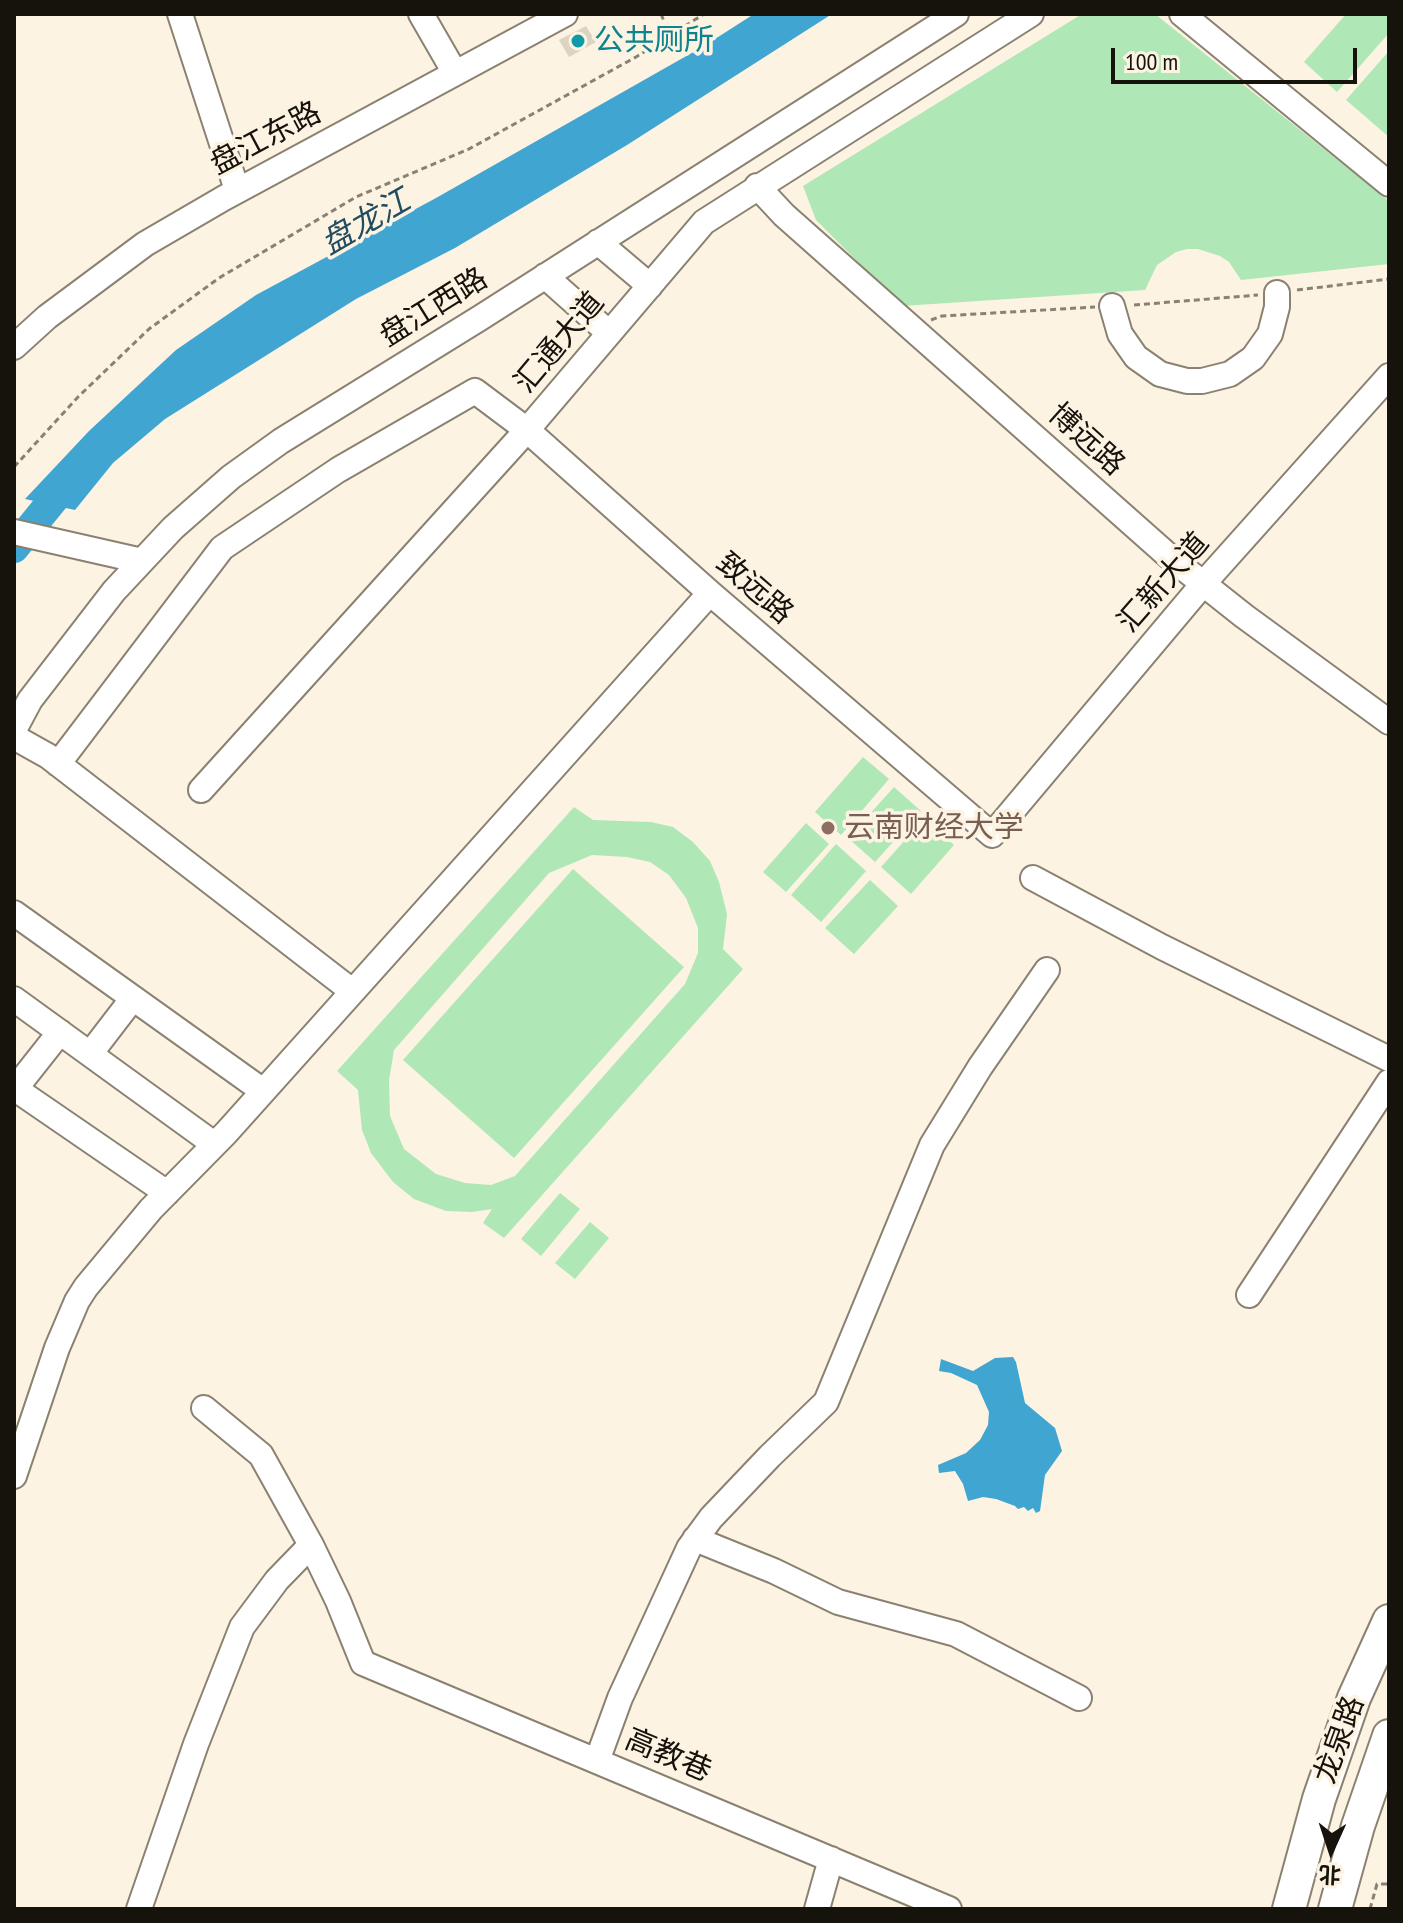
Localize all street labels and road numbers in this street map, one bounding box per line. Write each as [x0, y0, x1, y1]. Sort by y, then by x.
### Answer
street label: 盘江东路 [205, 95, 327, 183]
street label: 盘江西路 [374, 261, 494, 355]
street label: 汇通大道 [508, 285, 612, 401]
street label: 博远路 [1041, 397, 1131, 483]
street label: 汇新大道 [1111, 526, 1217, 640]
street label: 致远路 [708, 546, 800, 632]
street label: 龙泉路 [1308, 1692, 1372, 1788]
street label: 高教巷 [620, 1722, 716, 1790]

